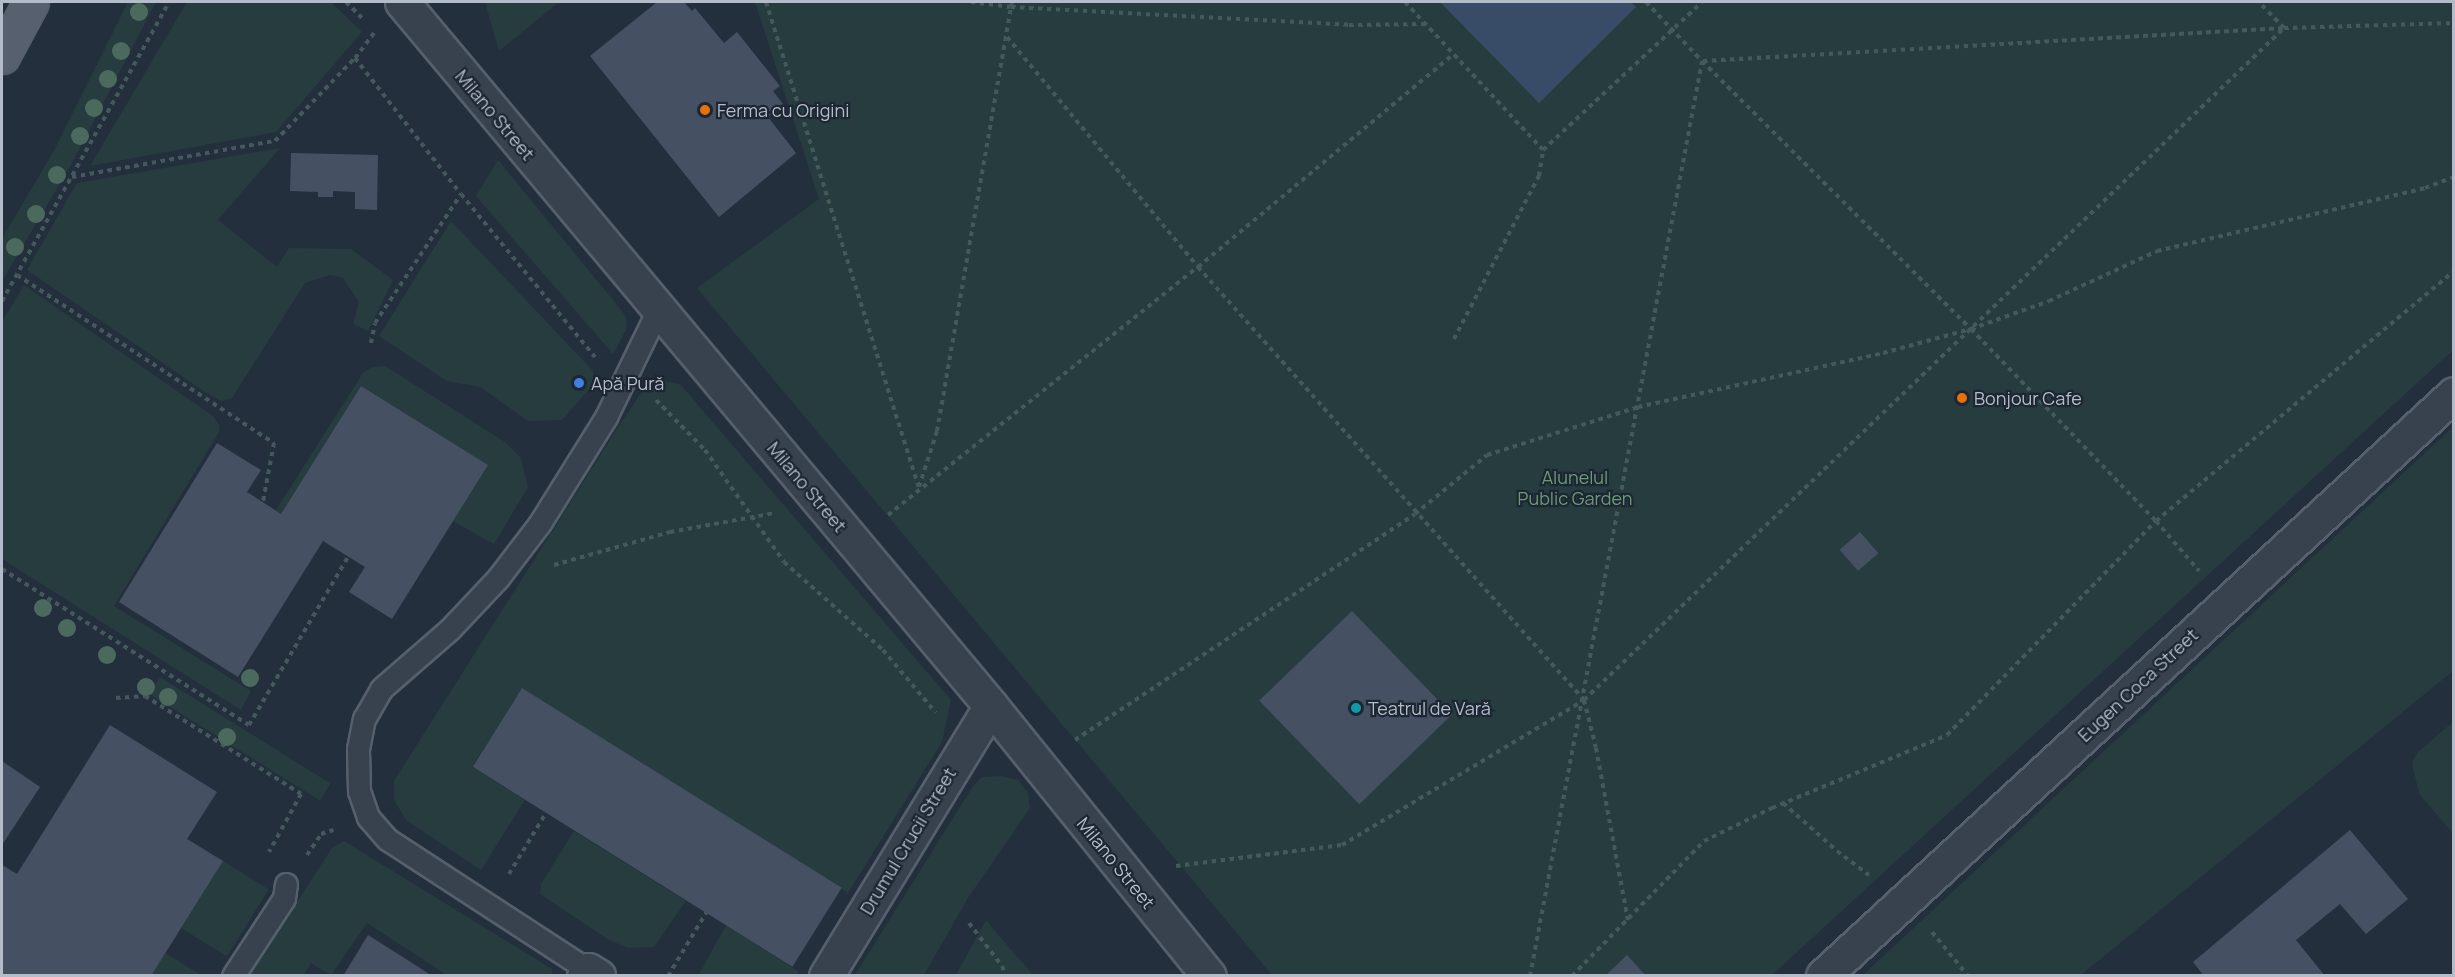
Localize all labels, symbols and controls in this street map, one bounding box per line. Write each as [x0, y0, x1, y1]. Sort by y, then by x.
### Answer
street label: Milano Street [451, 65, 539, 165]
place label: Ferma cu Origini [717, 99, 849, 121]
marker: Ferma cu Origini [698, 103, 712, 117]
place label: Apă Pură [591, 372, 664, 394]
marker: Apă Pură [572, 376, 586, 390]
place label: Bonjour Cafe [1974, 387, 2082, 409]
marker: Bonjour Cafe [1955, 391, 1969, 405]
street label: Milano Street [763, 437, 851, 537]
park label: Alunelul Public Garden [1518, 467, 1632, 510]
street label: Eugen Coca Street [2074, 624, 2202, 746]
place label: Teatrul de Vară [1368, 697, 1491, 719]
marker: Teatrul de Vară [1349, 701, 1363, 715]
street label: Drumul Crucii Street [856, 764, 960, 918]
street label: Milano Street [1073, 813, 1159, 913]

